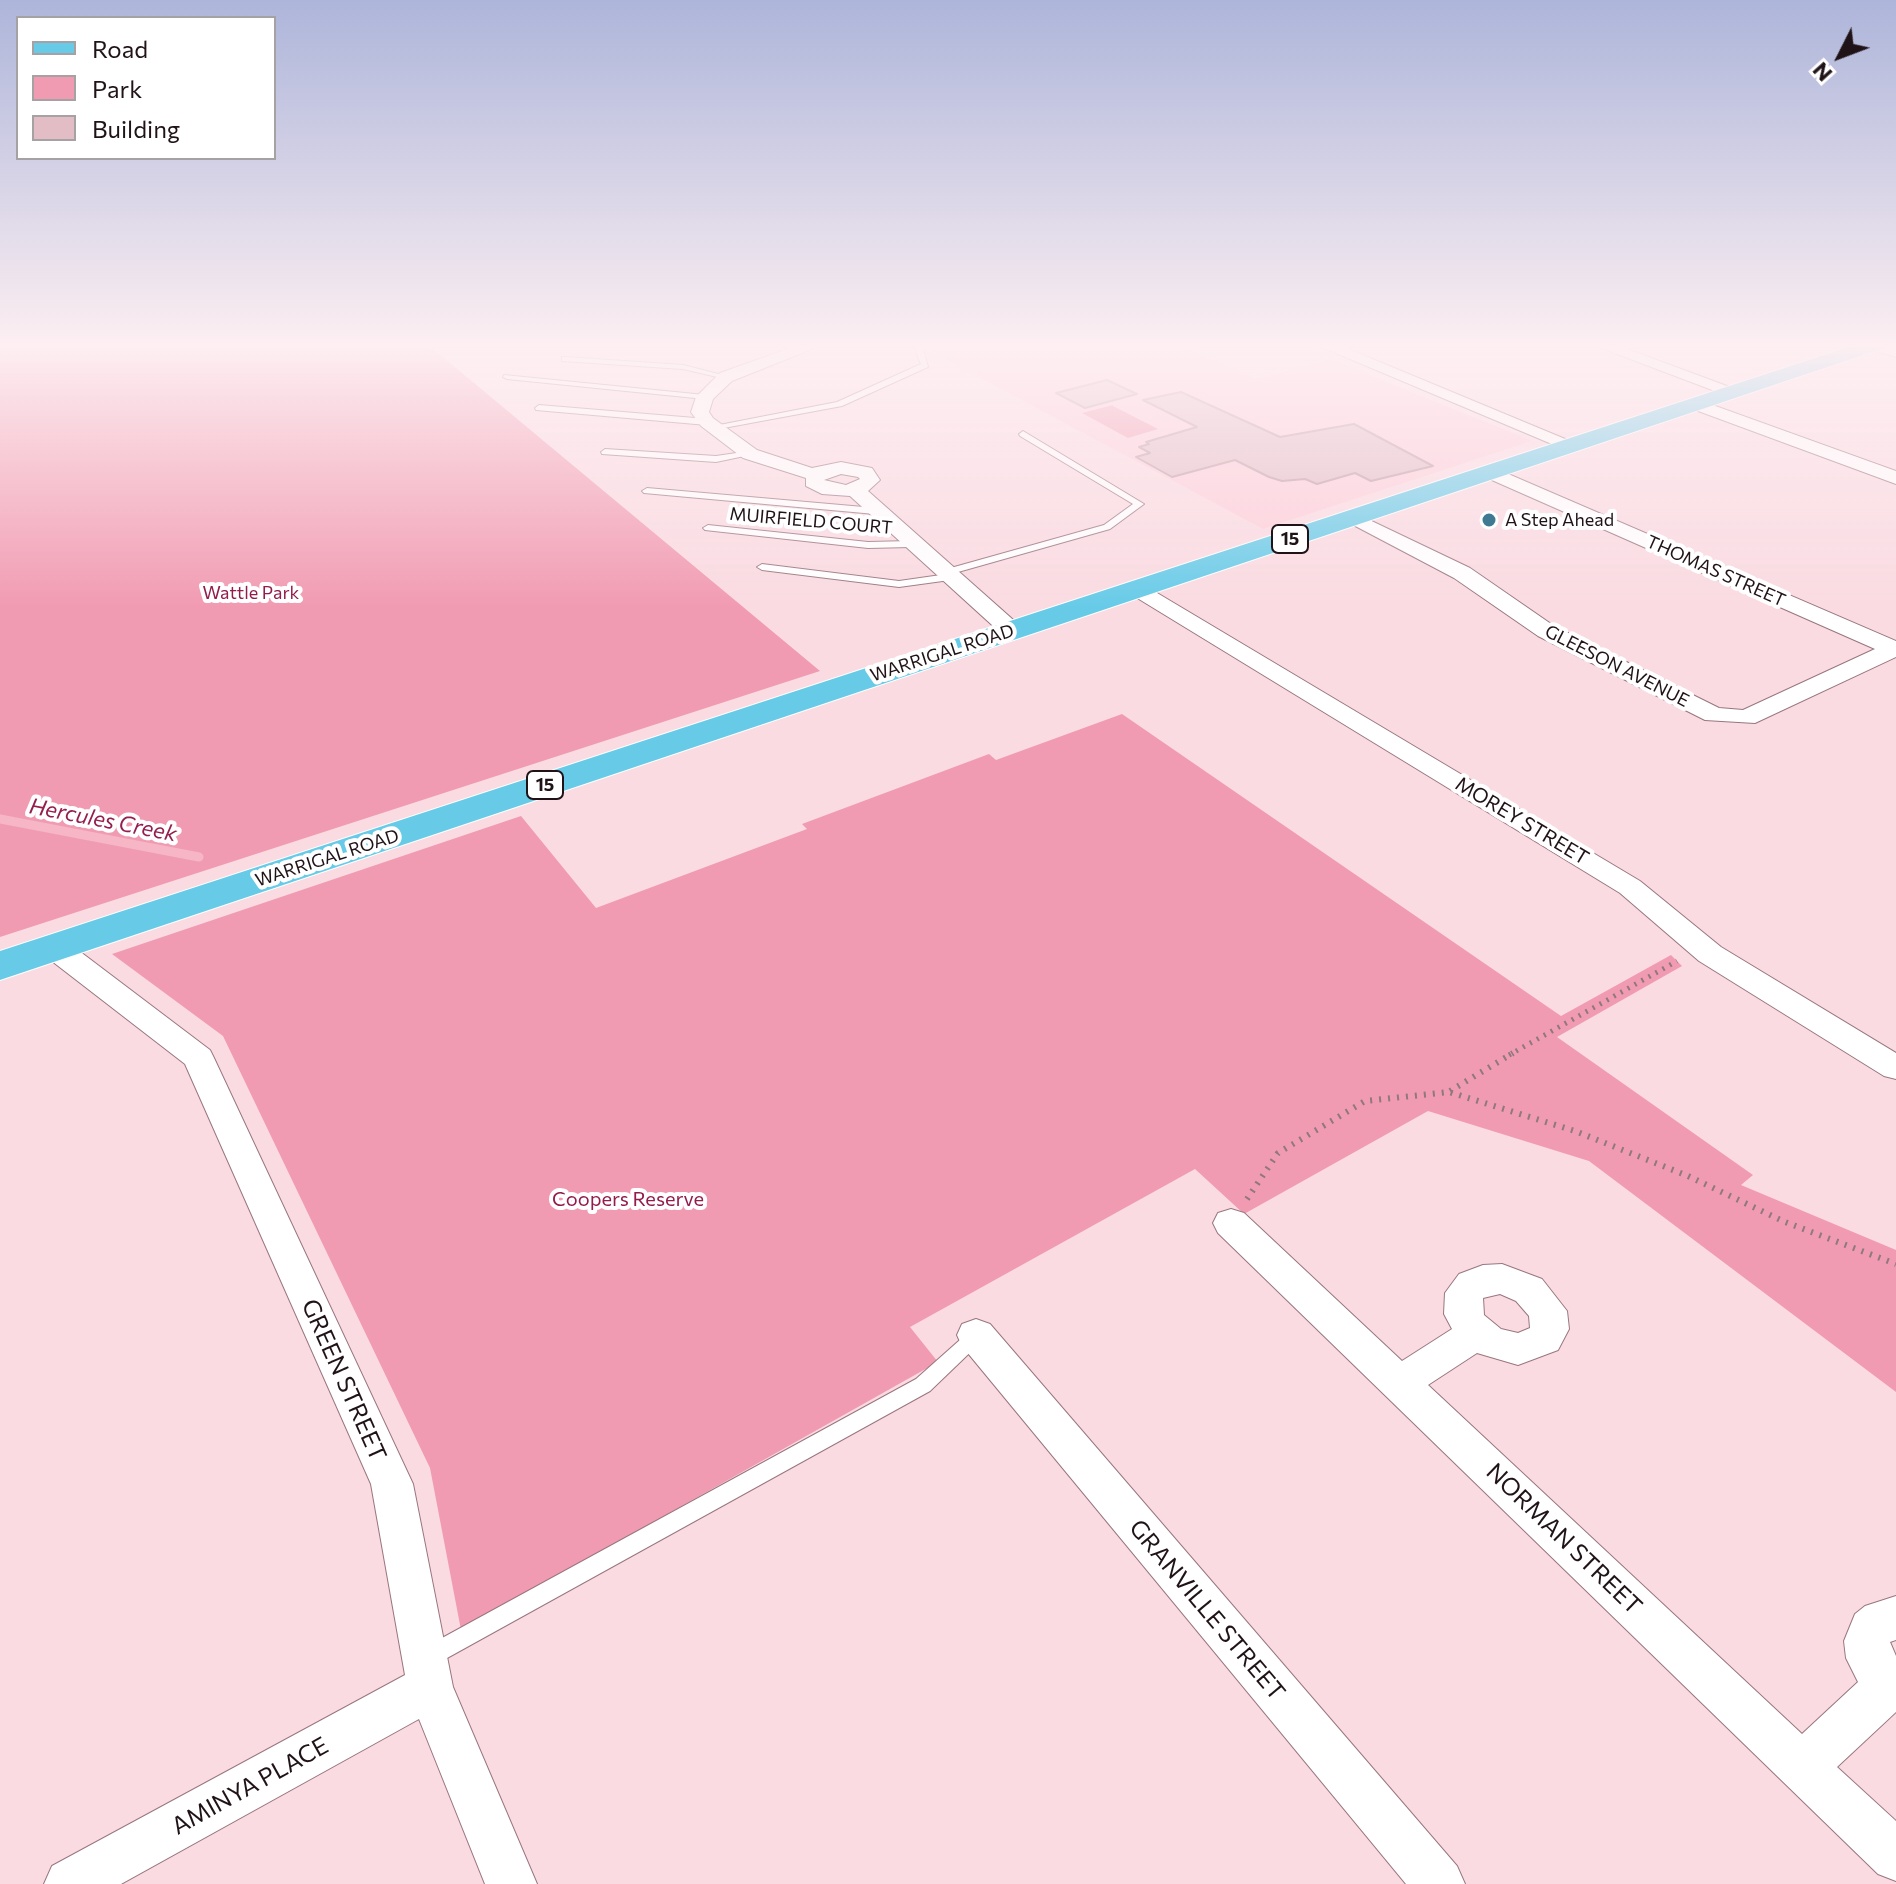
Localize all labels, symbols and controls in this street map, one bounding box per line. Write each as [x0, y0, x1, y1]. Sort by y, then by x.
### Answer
legend [16, 16, 276, 160]
north arrow [1800, 16, 1880, 96]
text: Road [92, 34, 148, 63]
text: N [1806, 57, 1837, 88]
text: Park [92, 74, 142, 103]
text: Building [92, 114, 180, 143]
street label: MUIRFIELD COURT [729, 503, 893, 539]
place label: A Step Ahead [1505, 509, 1614, 531]
marker: A Step Ahead [1480, 511, 1498, 529]
road number: 15 [1272, 525, 1308, 553]
street label: THOMAS STREET [1643, 531, 1789, 611]
park label: Wattle Park [203, 582, 299, 604]
street label: WARRIGAL ROAD [868, 620, 1016, 686]
street label: GLEESON AVENUE [1541, 620, 1693, 712]
road number: 15 [527, 771, 563, 799]
street label: MOREY STREET [1451, 772, 1593, 870]
water label: Hercules Creek [27, 793, 179, 847]
street label: WARRIGAL ROAD [253, 825, 401, 891]
park label: Coopers Reserve [552, 1187, 704, 1211]
street label: GREEN STREET [295, 1295, 393, 1465]
street label: NORMAN STREET [1480, 1457, 1648, 1621]
street label: GRANVILLE STREET [1123, 1514, 1291, 1706]
street label: AMINYA PLACE [167, 1731, 333, 1841]

